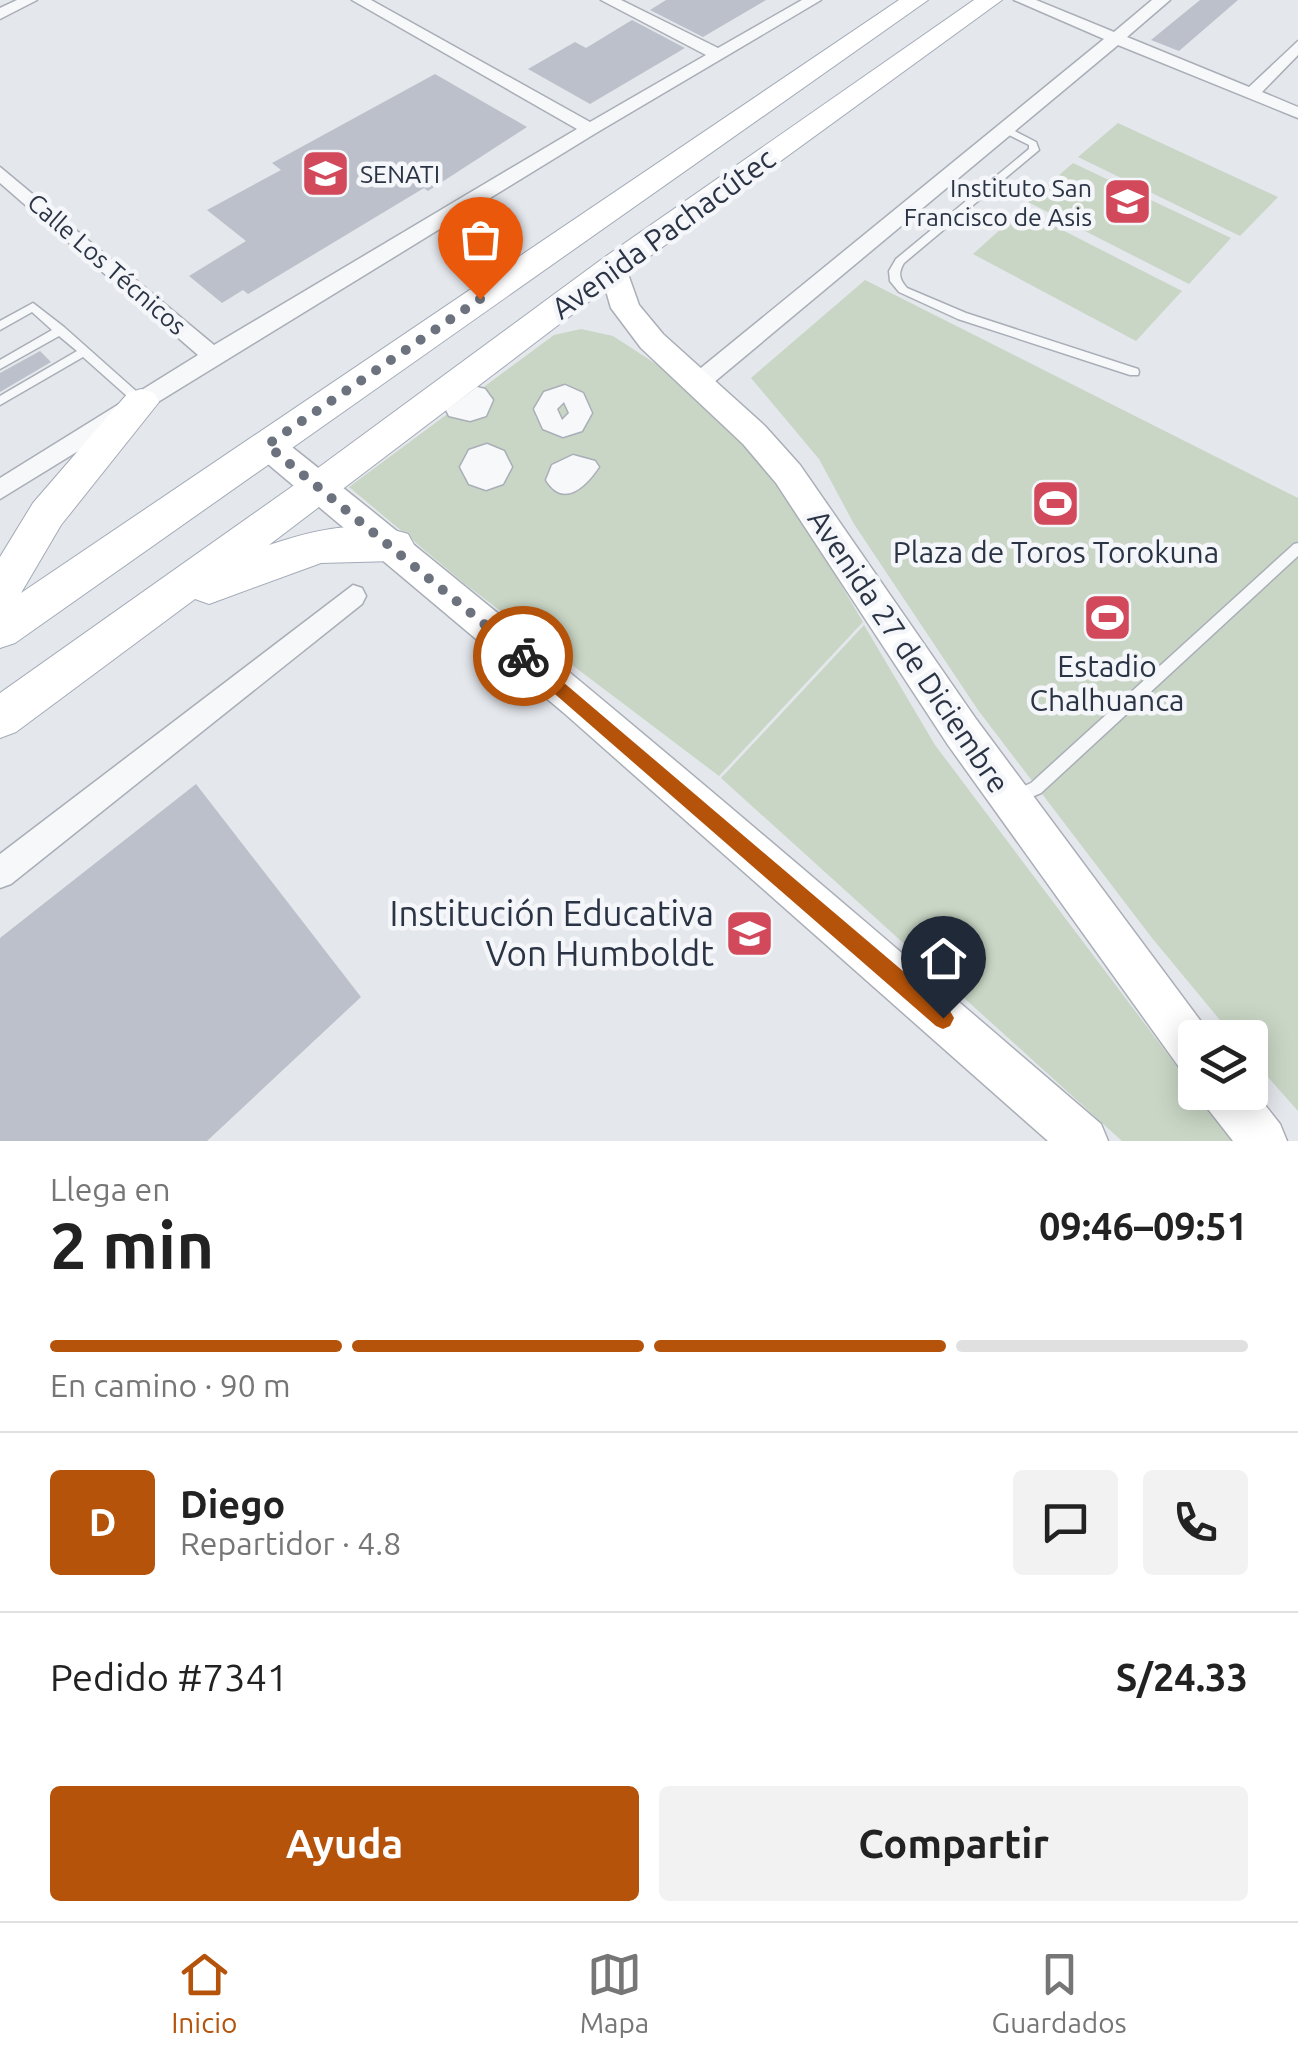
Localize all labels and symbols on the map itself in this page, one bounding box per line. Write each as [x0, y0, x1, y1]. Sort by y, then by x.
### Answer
street label: Avenida Pachacútec [545, 141, 781, 325]
school or university icon: SENATI [299, 148, 351, 200]
place label: SENATI [360, 160, 440, 188]
place label: Instituto San Francisco de Asis [904, 174, 1092, 231]
school or university icon: Instituto San Francisco de Asis [1101, 176, 1153, 228]
street label: Calle Los Técnicos [22, 188, 192, 340]
pin [438, 197, 523, 300]
sports icon: Plaza de Toros Torokuna [1030, 477, 1082, 529]
street label: Avenida 27 de Diciembre [802, 503, 1016, 799]
place label: Plaza de Toros Torokuna [893, 535, 1219, 569]
sports icon: Estadio Chalhuanca [1081, 591, 1133, 643]
courier [473, 606, 573, 706]
place label: Estadio Chalhuanca [1030, 649, 1184, 717]
place label: Institución Educativa Von Humboldt [389, 893, 714, 973]
school or university icon: Institución Educativa Von Humboldt [723, 907, 775, 959]
pin [901, 916, 986, 1019]

